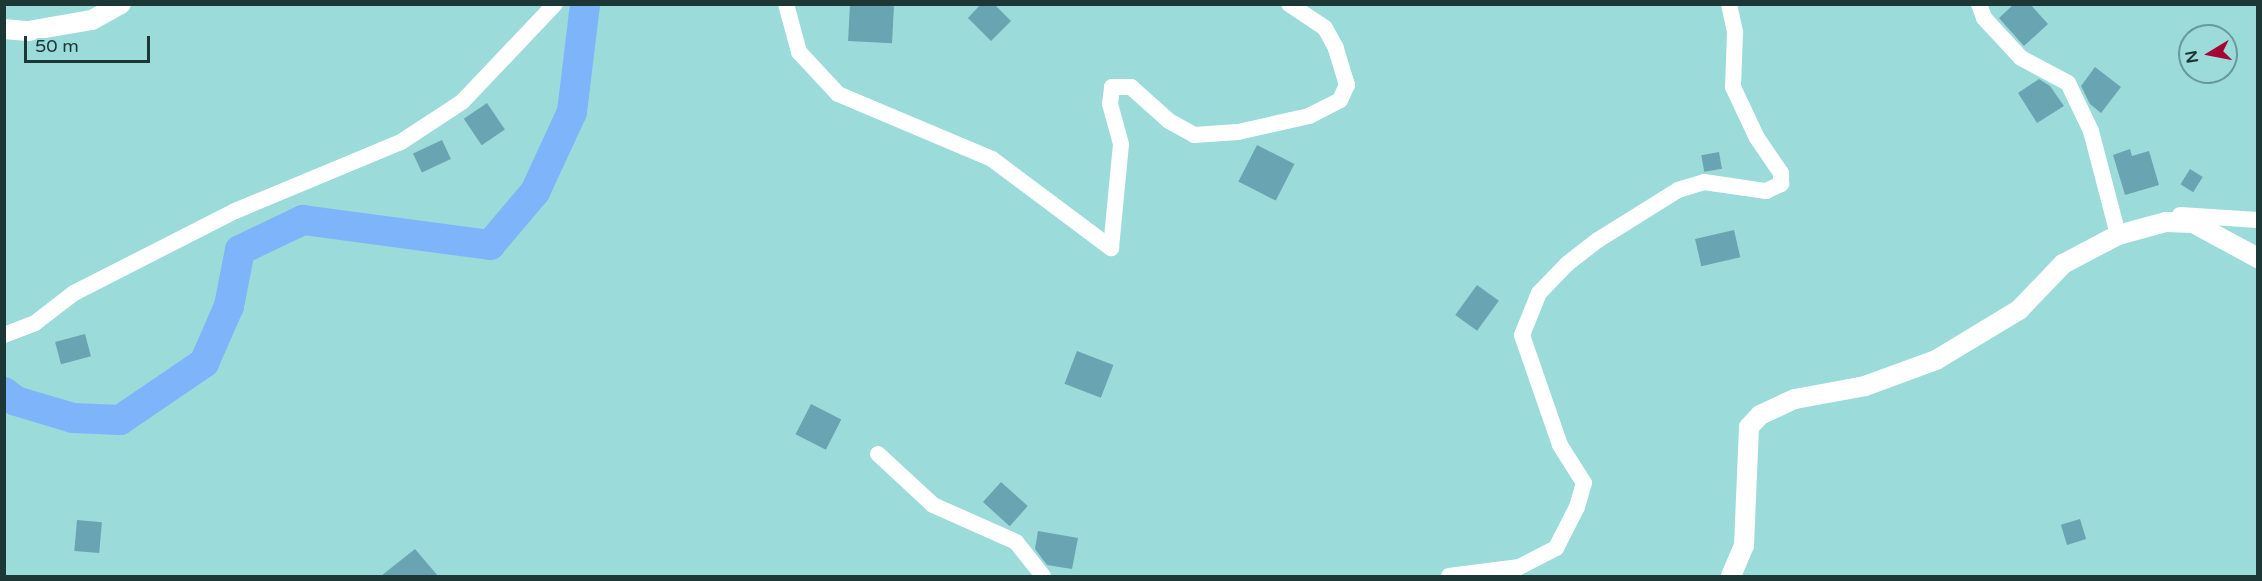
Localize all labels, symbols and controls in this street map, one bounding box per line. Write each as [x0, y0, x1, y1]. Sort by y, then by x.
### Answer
scale bar [27, 24, 153, 62]
north arrow [2178, 24, 2238, 84]
text: 50 m [35, 35, 79, 57]
text: N [2181, 49, 2203, 65]

